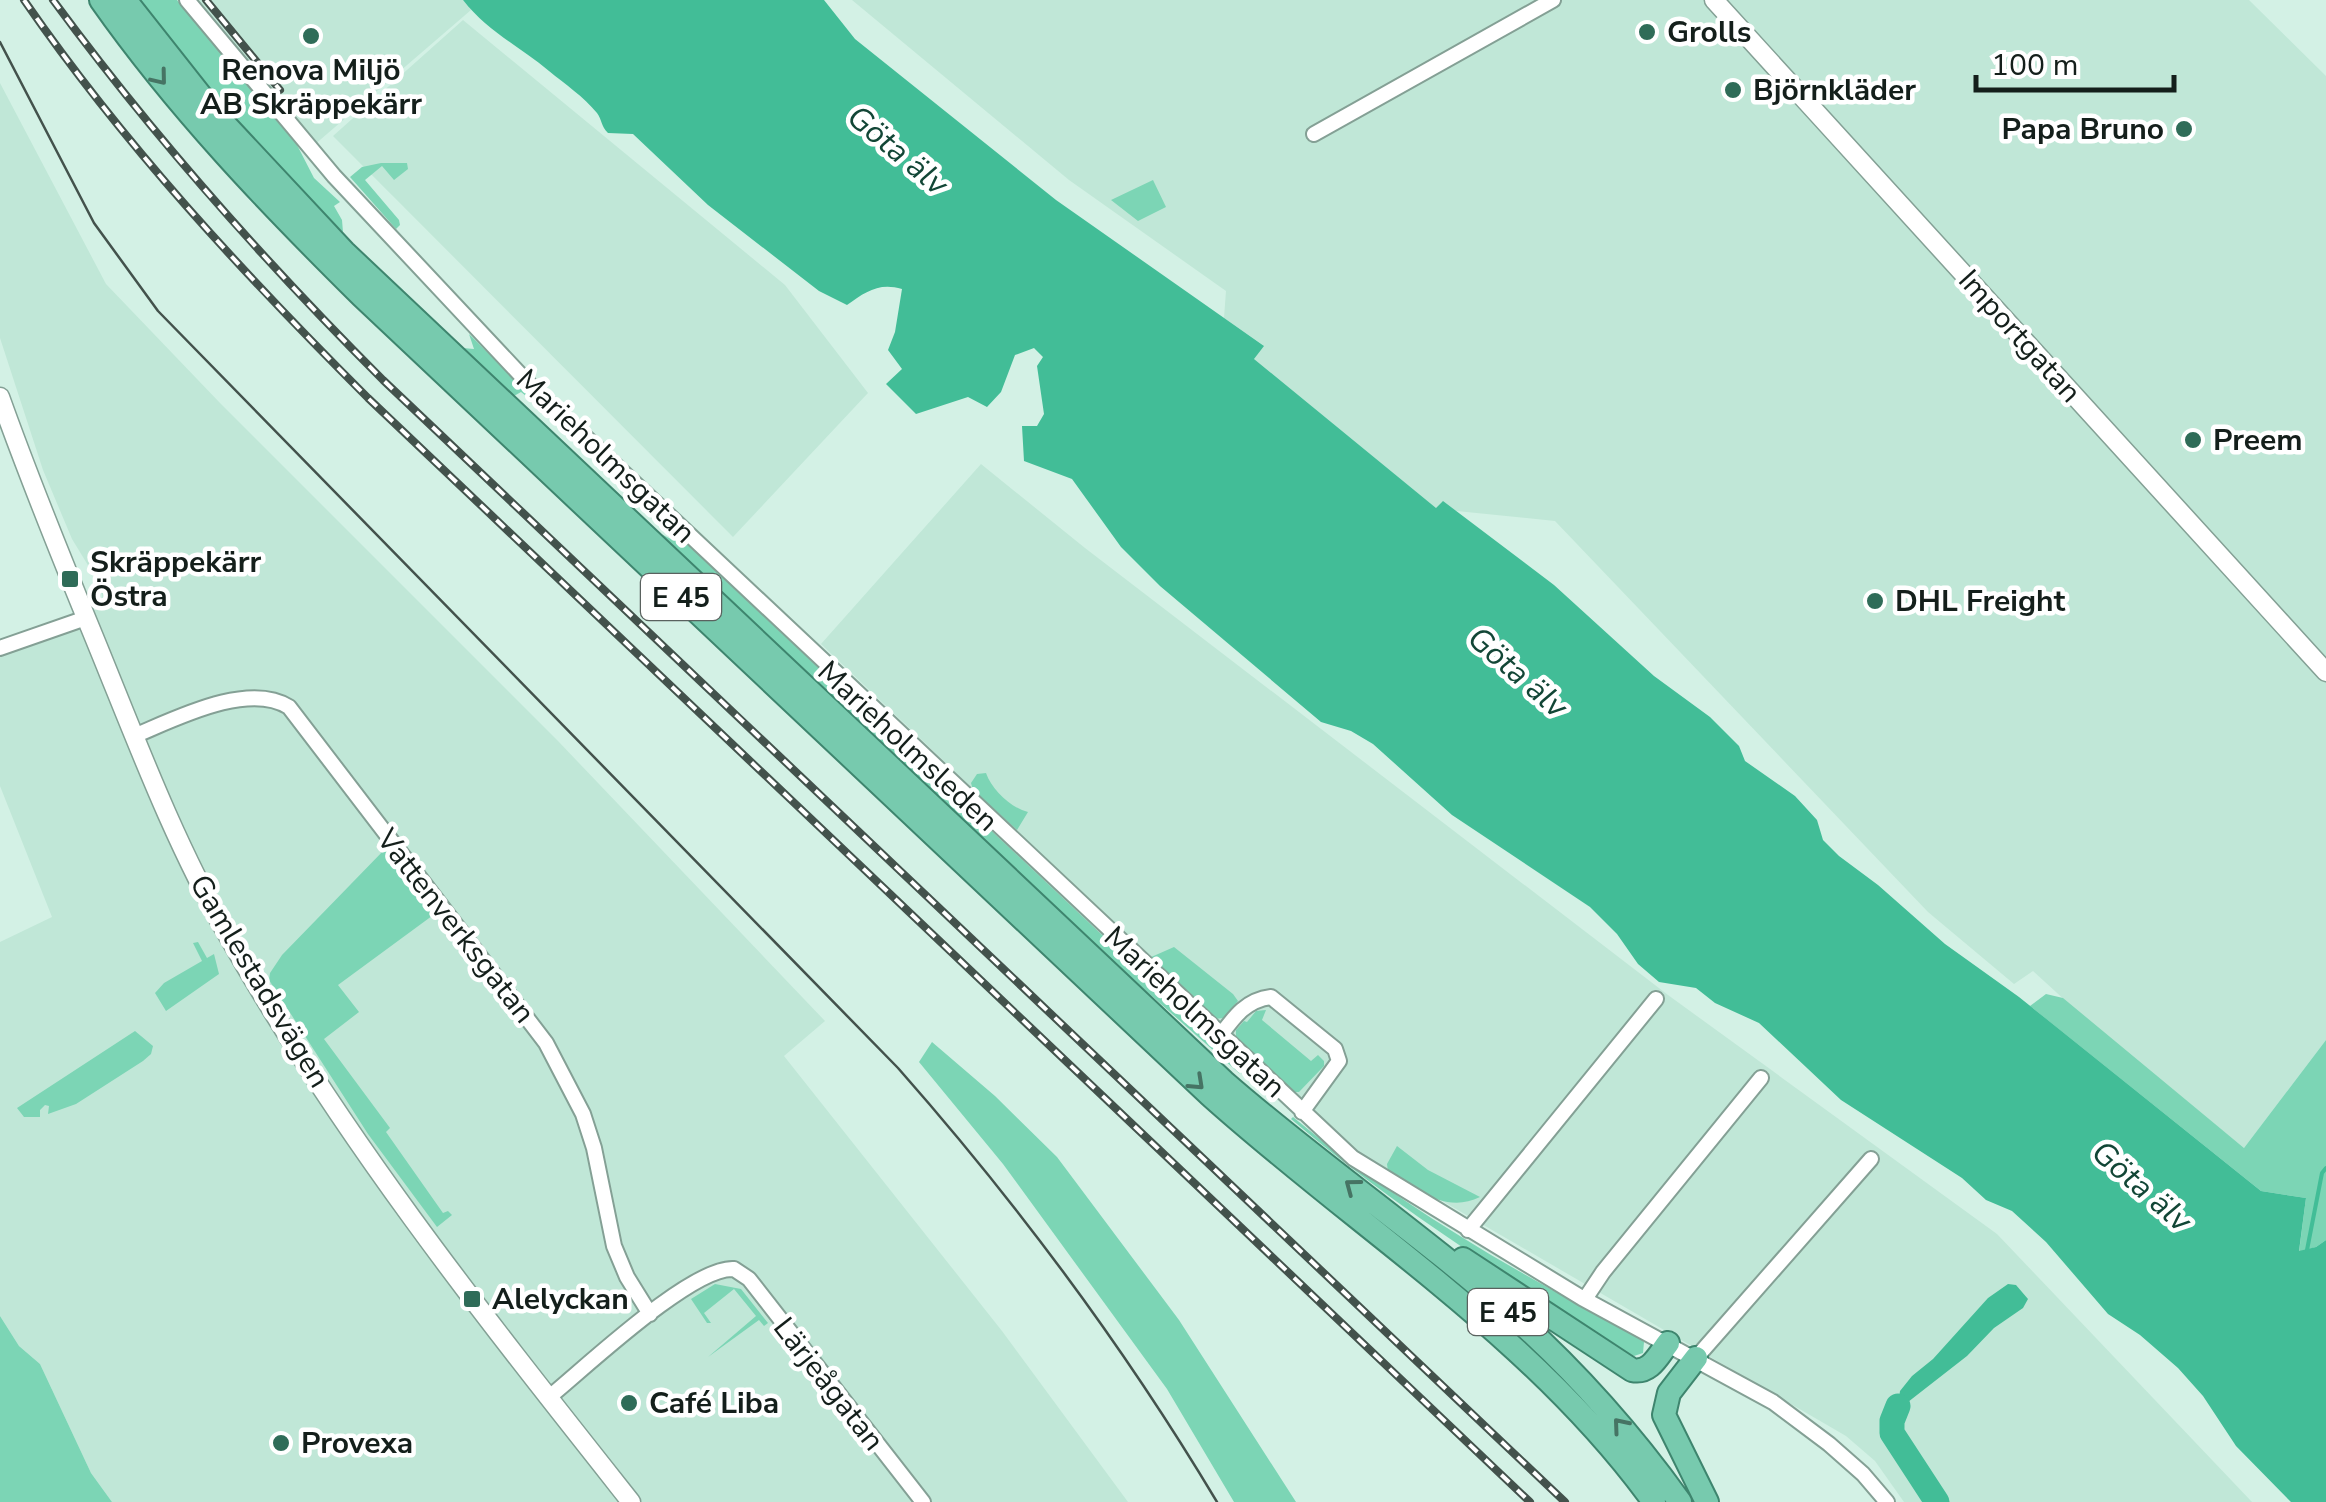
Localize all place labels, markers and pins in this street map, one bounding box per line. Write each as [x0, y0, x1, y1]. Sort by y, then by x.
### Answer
place label: Grolls [1667, 12, 1752, 53]
marker: Grolls [1636, 21, 1658, 43]
marker: Renova Miljö AB Skräppekärr [300, 25, 322, 47]
place label: Renova Miljö AB Skräppekärr [200, 50, 422, 125]
place label: Björnkläder [1753, 70, 1916, 111]
marker: Björnkläder [1722, 79, 1744, 101]
place label: Papa Bruno [2002, 109, 2164, 150]
marker: Papa Bruno [2173, 118, 2195, 140]
place label: Preem [2213, 420, 2303, 461]
marker: Preem [2182, 429, 2204, 451]
place label: Skräppekärr Östra [90, 542, 261, 617]
marker: Skräppekärr Östra [59, 568, 81, 590]
place label: DHL Freight [1895, 581, 2066, 622]
marker: DHL Freight [1864, 590, 1886, 612]
place label: Alelyckan [492, 1279, 629, 1320]
marker: Alelyckan [461, 1288, 483, 1310]
place label: Café Liba [649, 1383, 779, 1424]
marker: Café Liba [618, 1392, 640, 1414]
place label: Provexa [301, 1423, 413, 1464]
marker: Provexa [270, 1432, 292, 1454]

